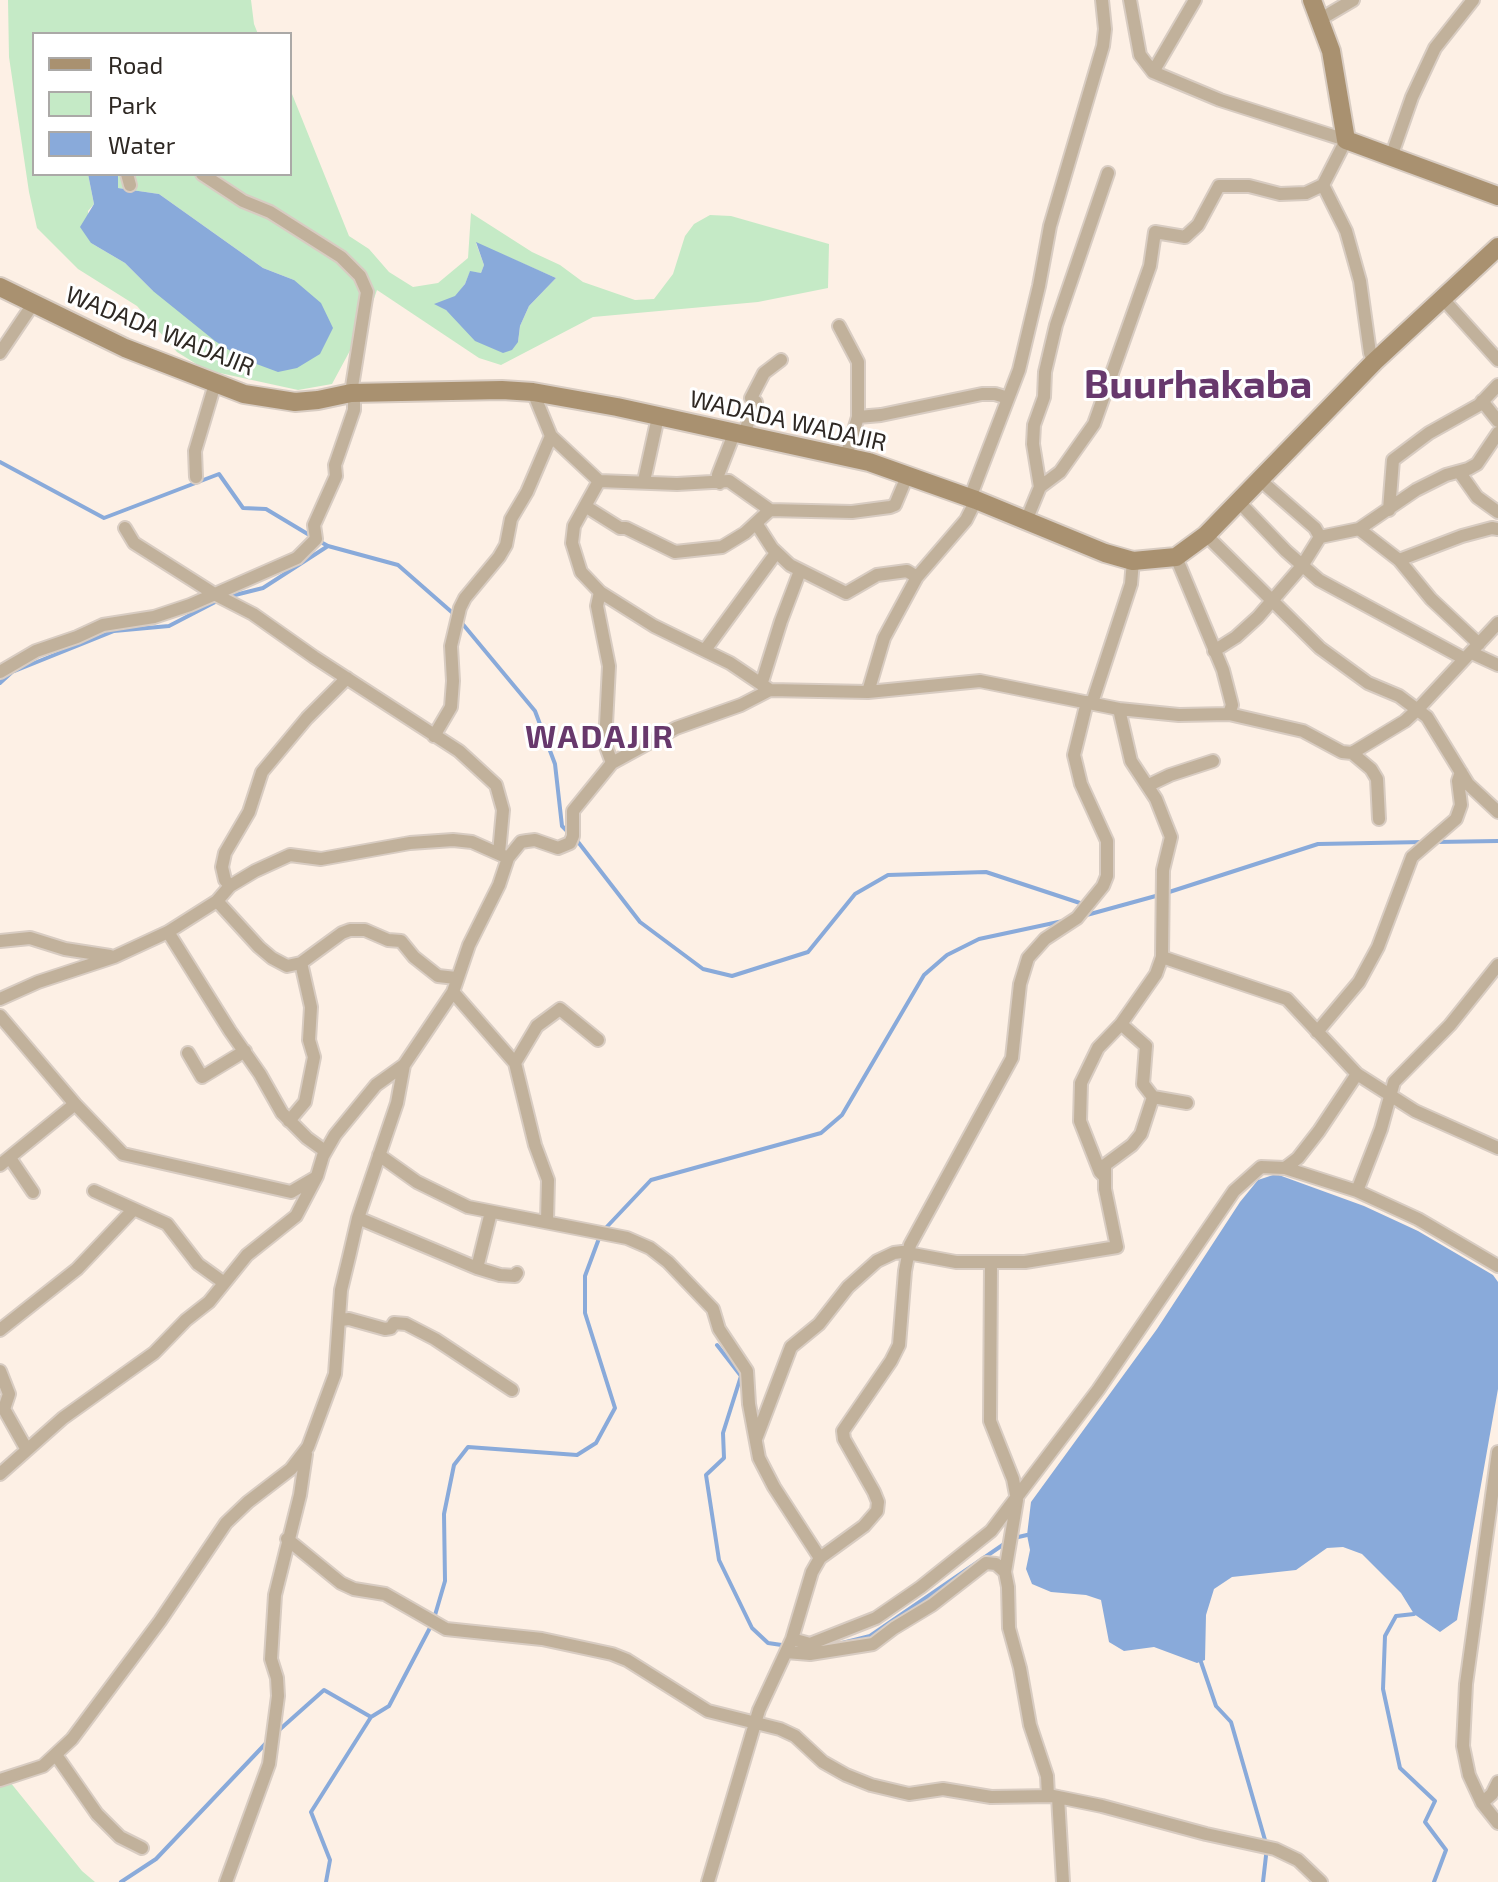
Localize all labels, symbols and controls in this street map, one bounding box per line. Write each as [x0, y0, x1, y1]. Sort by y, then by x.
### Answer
legend [32, 32, 292, 176]
text: Road [108, 50, 163, 79]
text: Park [108, 90, 157, 119]
text: Water [108, 130, 175, 159]
street label: WADADA WADAJIR [61, 280, 259, 382]
district label: Buurhakaba [1084, 361, 1312, 409]
street label: WADADA WADAJIR [687, 384, 889, 458]
district label: WADAJIR [525, 718, 675, 756]

